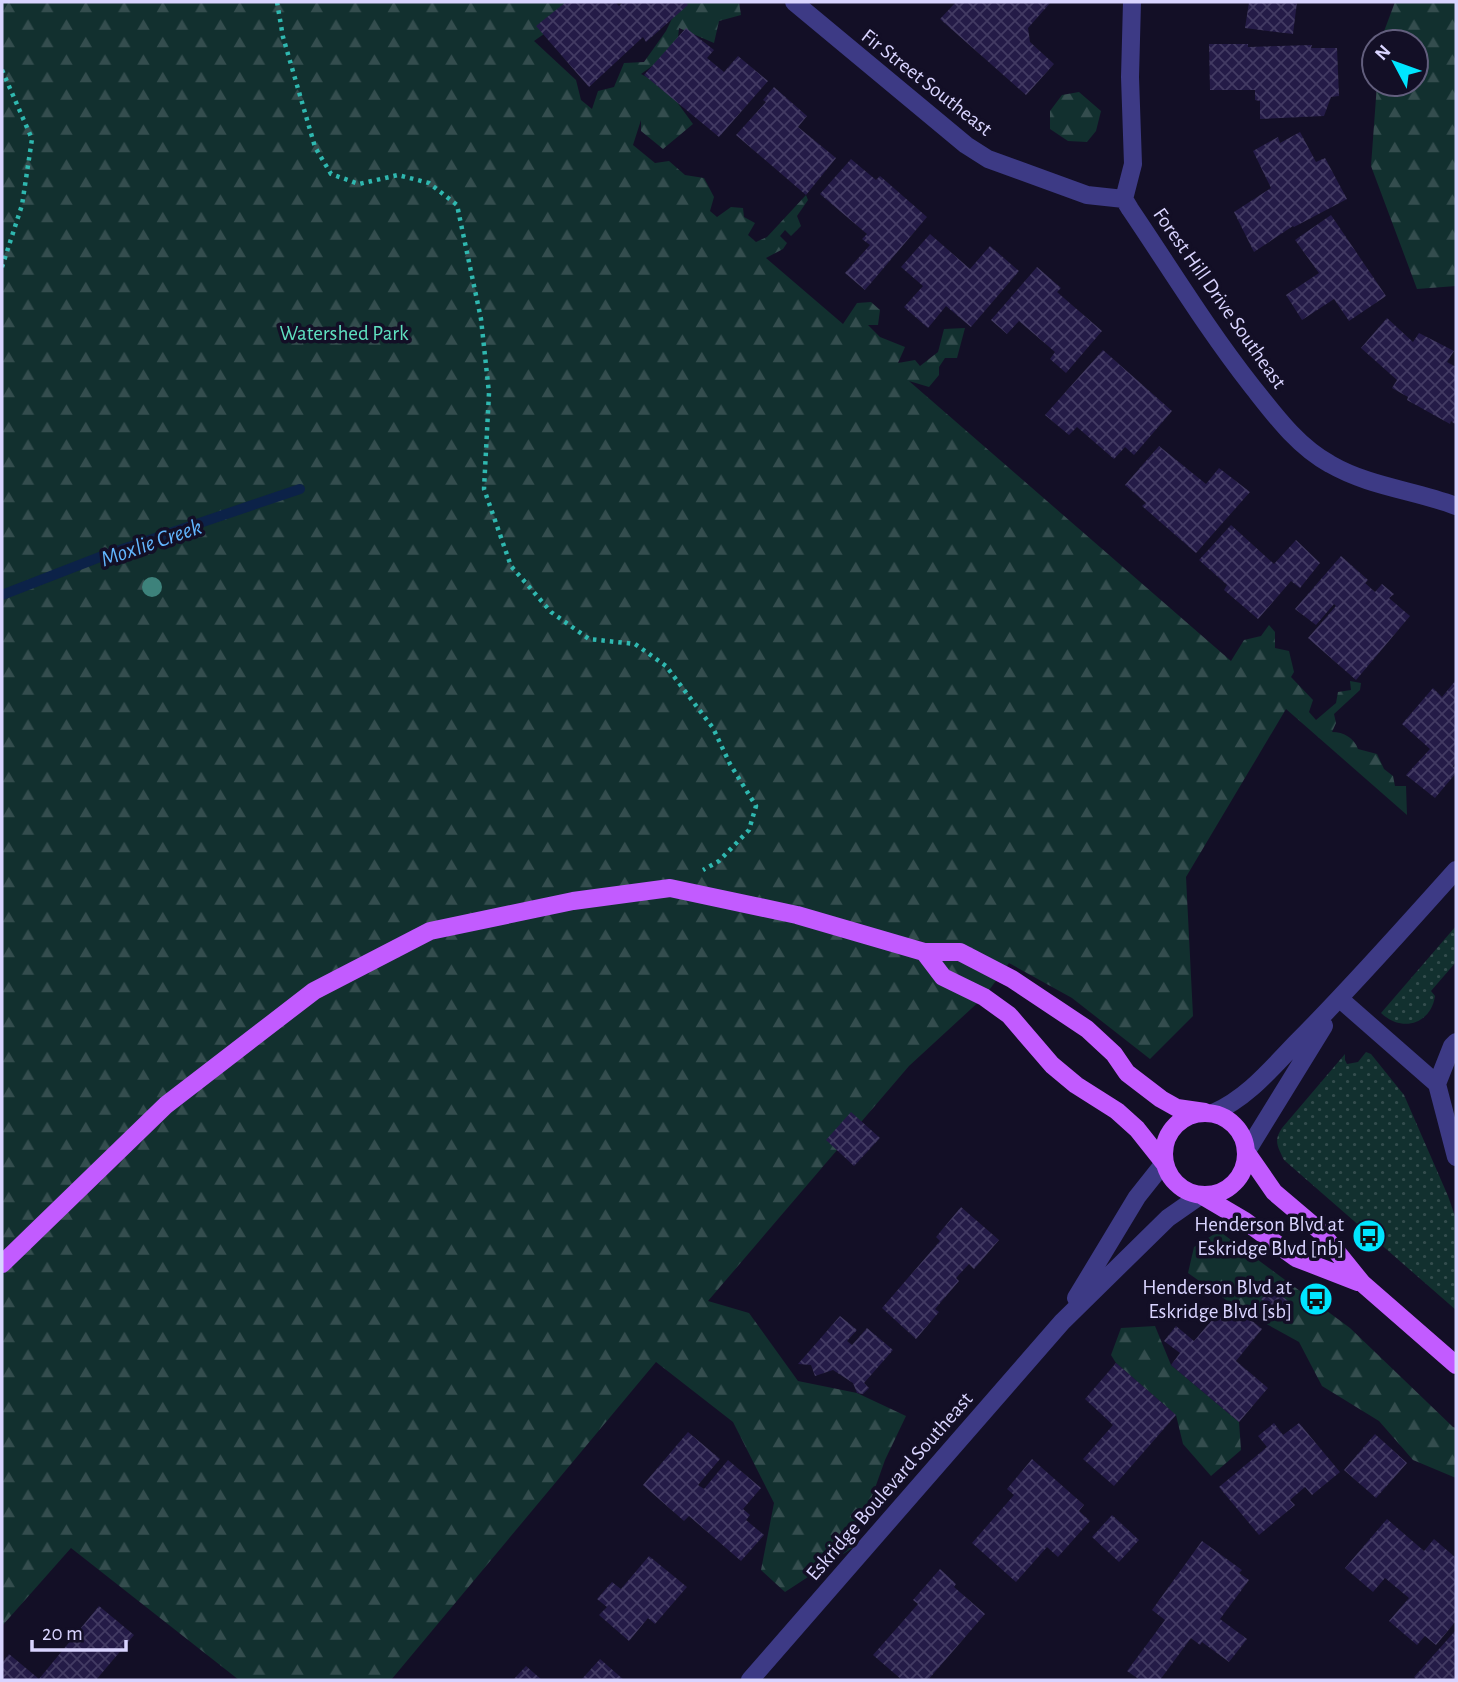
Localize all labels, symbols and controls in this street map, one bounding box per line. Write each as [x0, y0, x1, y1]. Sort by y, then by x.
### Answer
street label: Fir Street Southeast [857, 25, 996, 140]
north arrow [1360, 28, 1430, 98]
text: N [1372, 42, 1395, 64]
street label: Forest Hill Drive Southeast [1149, 204, 1290, 393]
park label: Watershed Park [279, 323, 409, 344]
water label: Moxlie Creek [98, 515, 205, 571]
place label: Henderson Blvd at Eskridge Blvd [nb] [1194, 1214, 1344, 1259]
bus stop icon: Henderson Blvd at Eskridge Blvd [nb] [1350, 1217, 1388, 1255]
place label: Henderson Blvd at Eskridge Blvd [sb] [1142, 1277, 1292, 1322]
bus stop icon: Henderson Blvd at Eskridge Blvd [sb] [1297, 1280, 1335, 1318]
street label: Eskridge Boulevard Southeast [802, 1388, 977, 1584]
scale bar [32, 1608, 126, 1652]
text: 20 m [42, 1623, 83, 1644]

